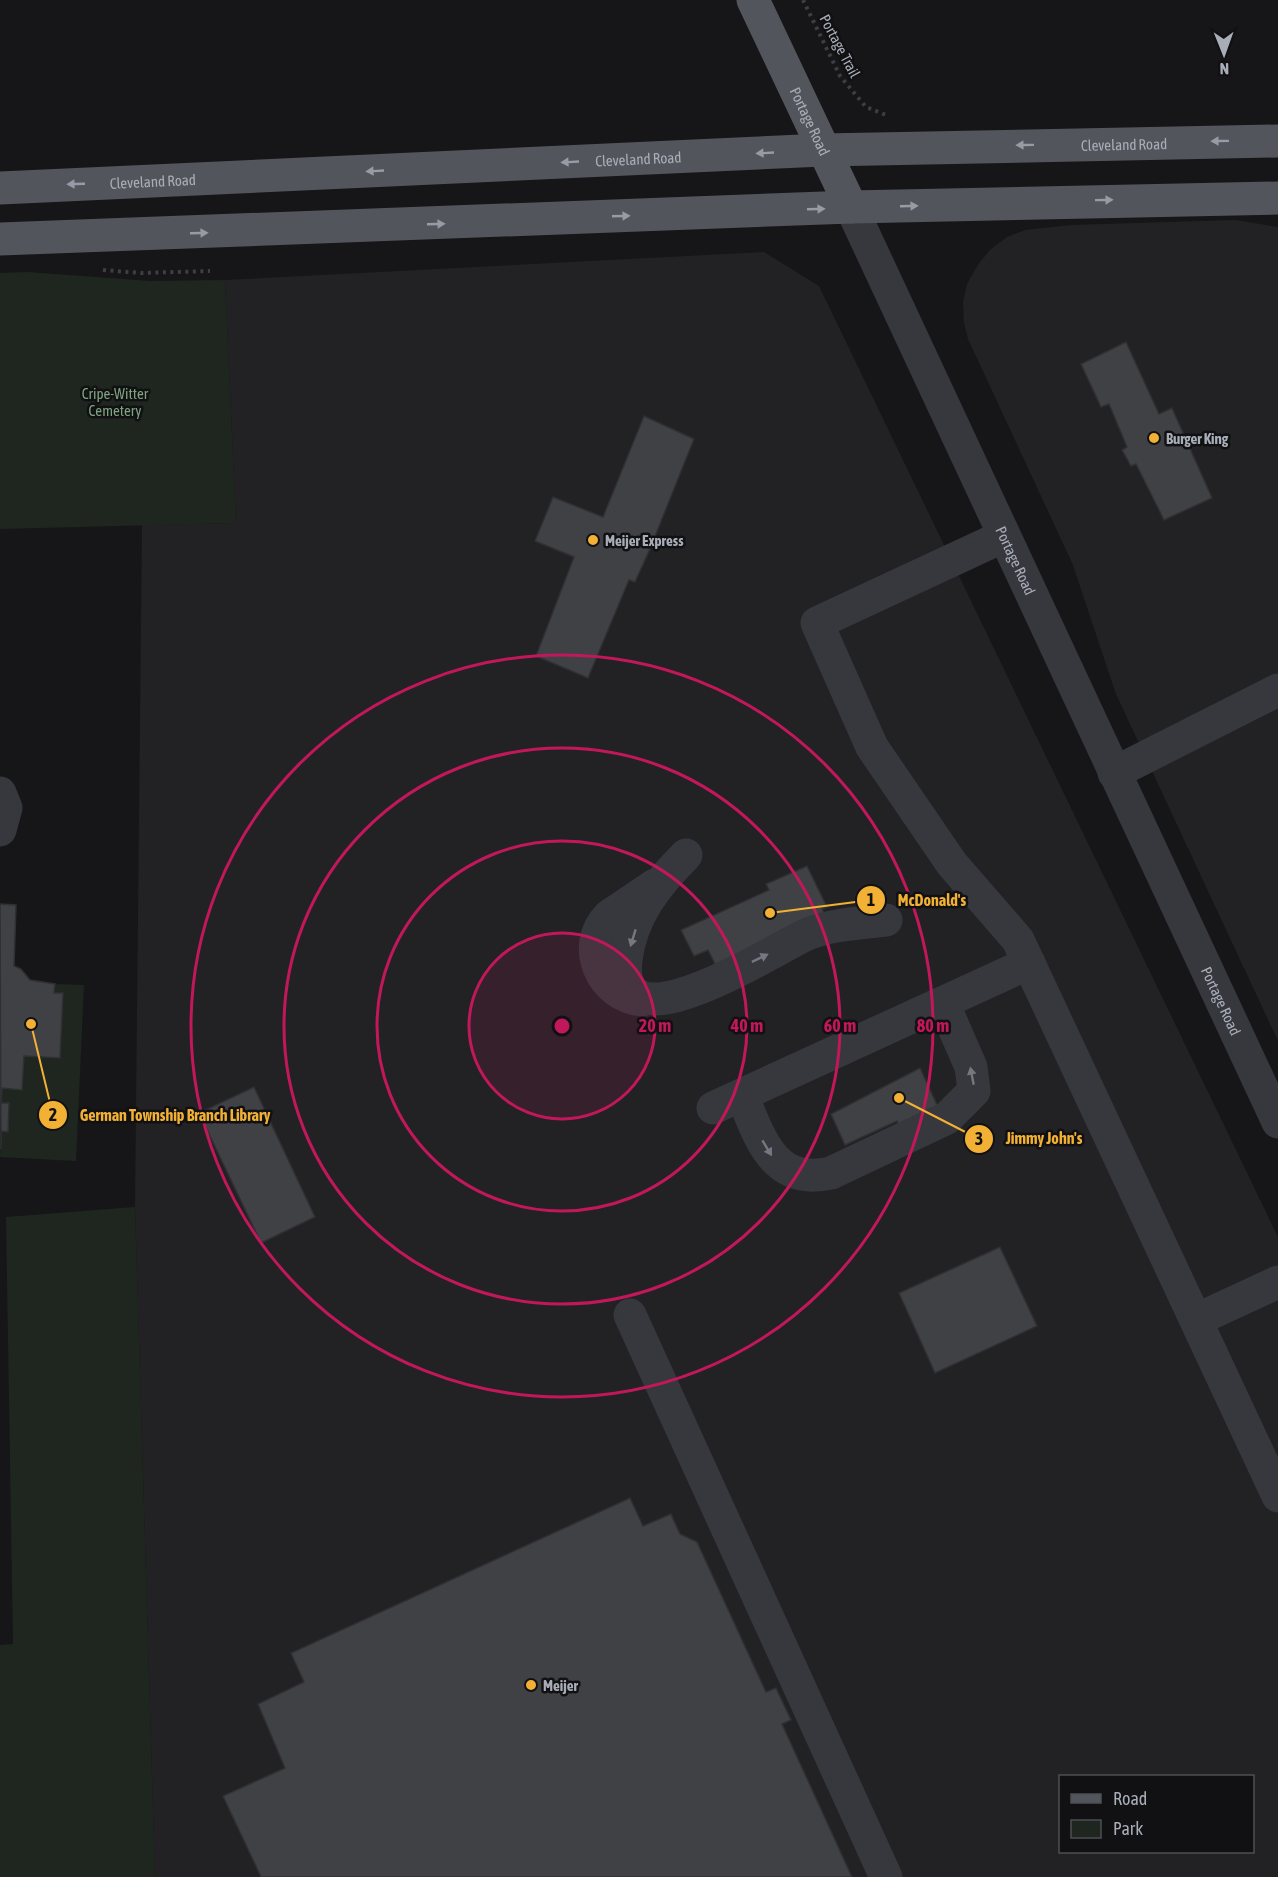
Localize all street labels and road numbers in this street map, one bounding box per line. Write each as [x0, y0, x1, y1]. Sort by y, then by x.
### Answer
street label: Portage Trail [816, 12, 864, 80]
street label: Portage Road [787, 84, 834, 158]
street label: Cleveland Road [1081, 135, 1167, 153]
street label: Cleveland Road [595, 148, 682, 169]
street label: Cleveland Road [109, 170, 196, 191]
street label: Portage Road [993, 523, 1039, 597]
street label: Portage Road [1198, 964, 1245, 1038]

